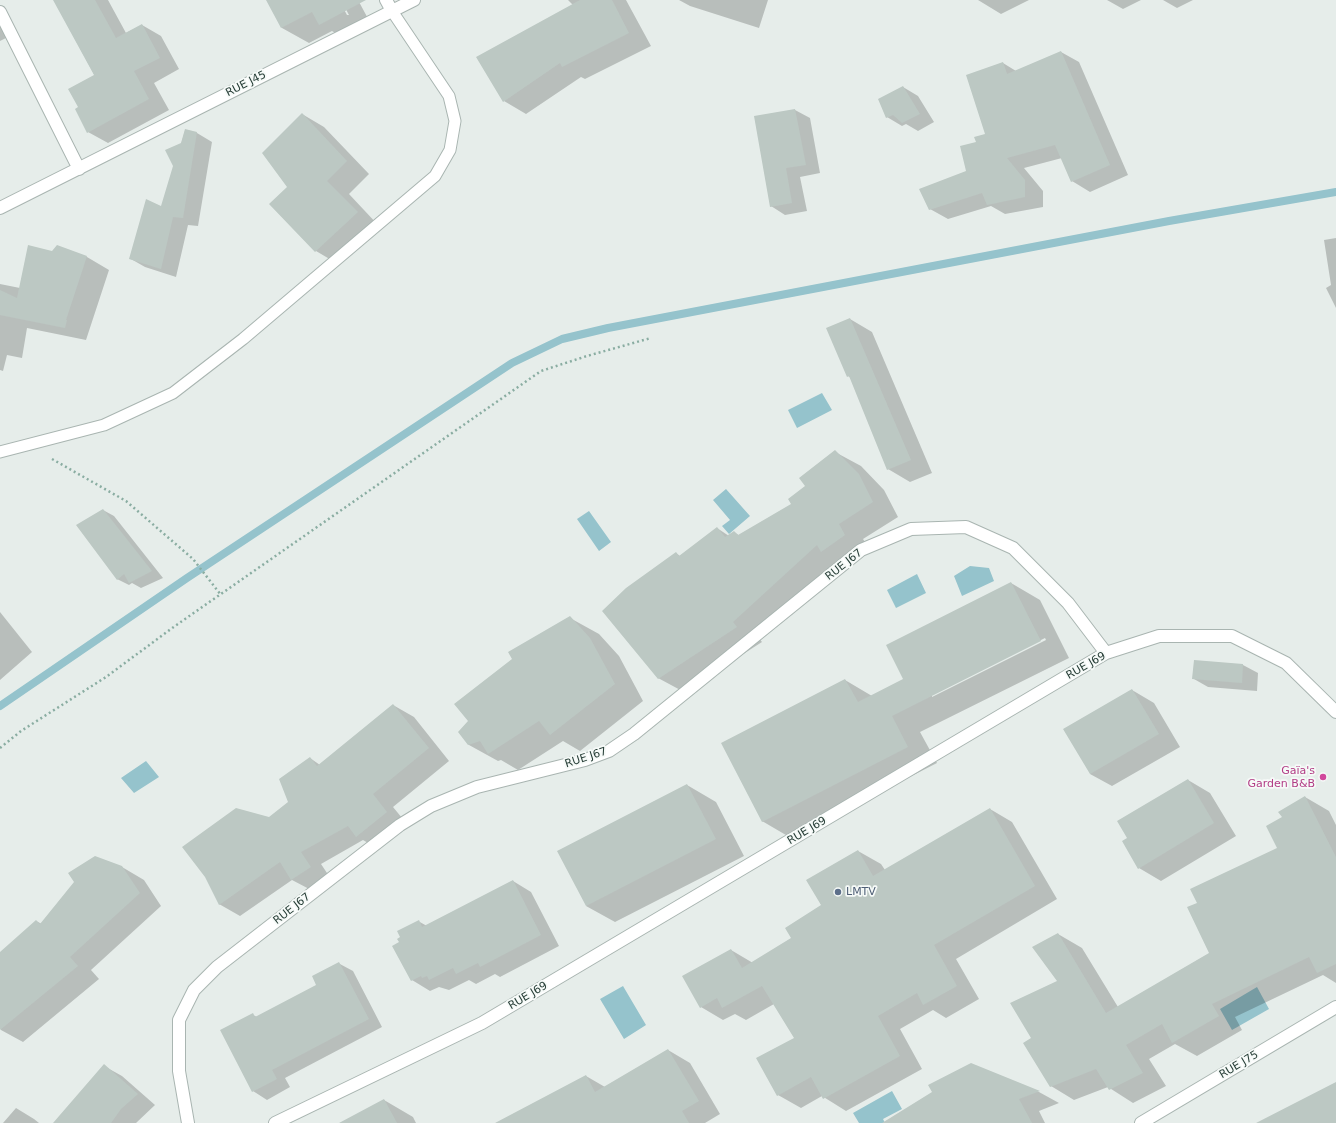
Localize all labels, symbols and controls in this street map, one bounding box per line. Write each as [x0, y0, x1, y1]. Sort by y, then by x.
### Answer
street label: RUE J45 [224, 68, 268, 100]
street label: RUE J67 [823, 546, 865, 584]
street label: RUE J69 [1064, 649, 1108, 683]
street label: RUE J67 [563, 745, 609, 771]
place label: Gaïa's Garden B&B [1248, 764, 1315, 790]
marker: Gaïa's Garden B&B [1318, 772, 1328, 782]
street label: RUE J69 [785, 814, 829, 848]
place label: LMTV [846, 885, 876, 899]
marker: LMTV [833, 887, 843, 897]
street label: RUE J67 [271, 890, 313, 928]
street label: RUE J69 [506, 979, 550, 1013]
street label: RUE J75 [1217, 1048, 1261, 1082]

